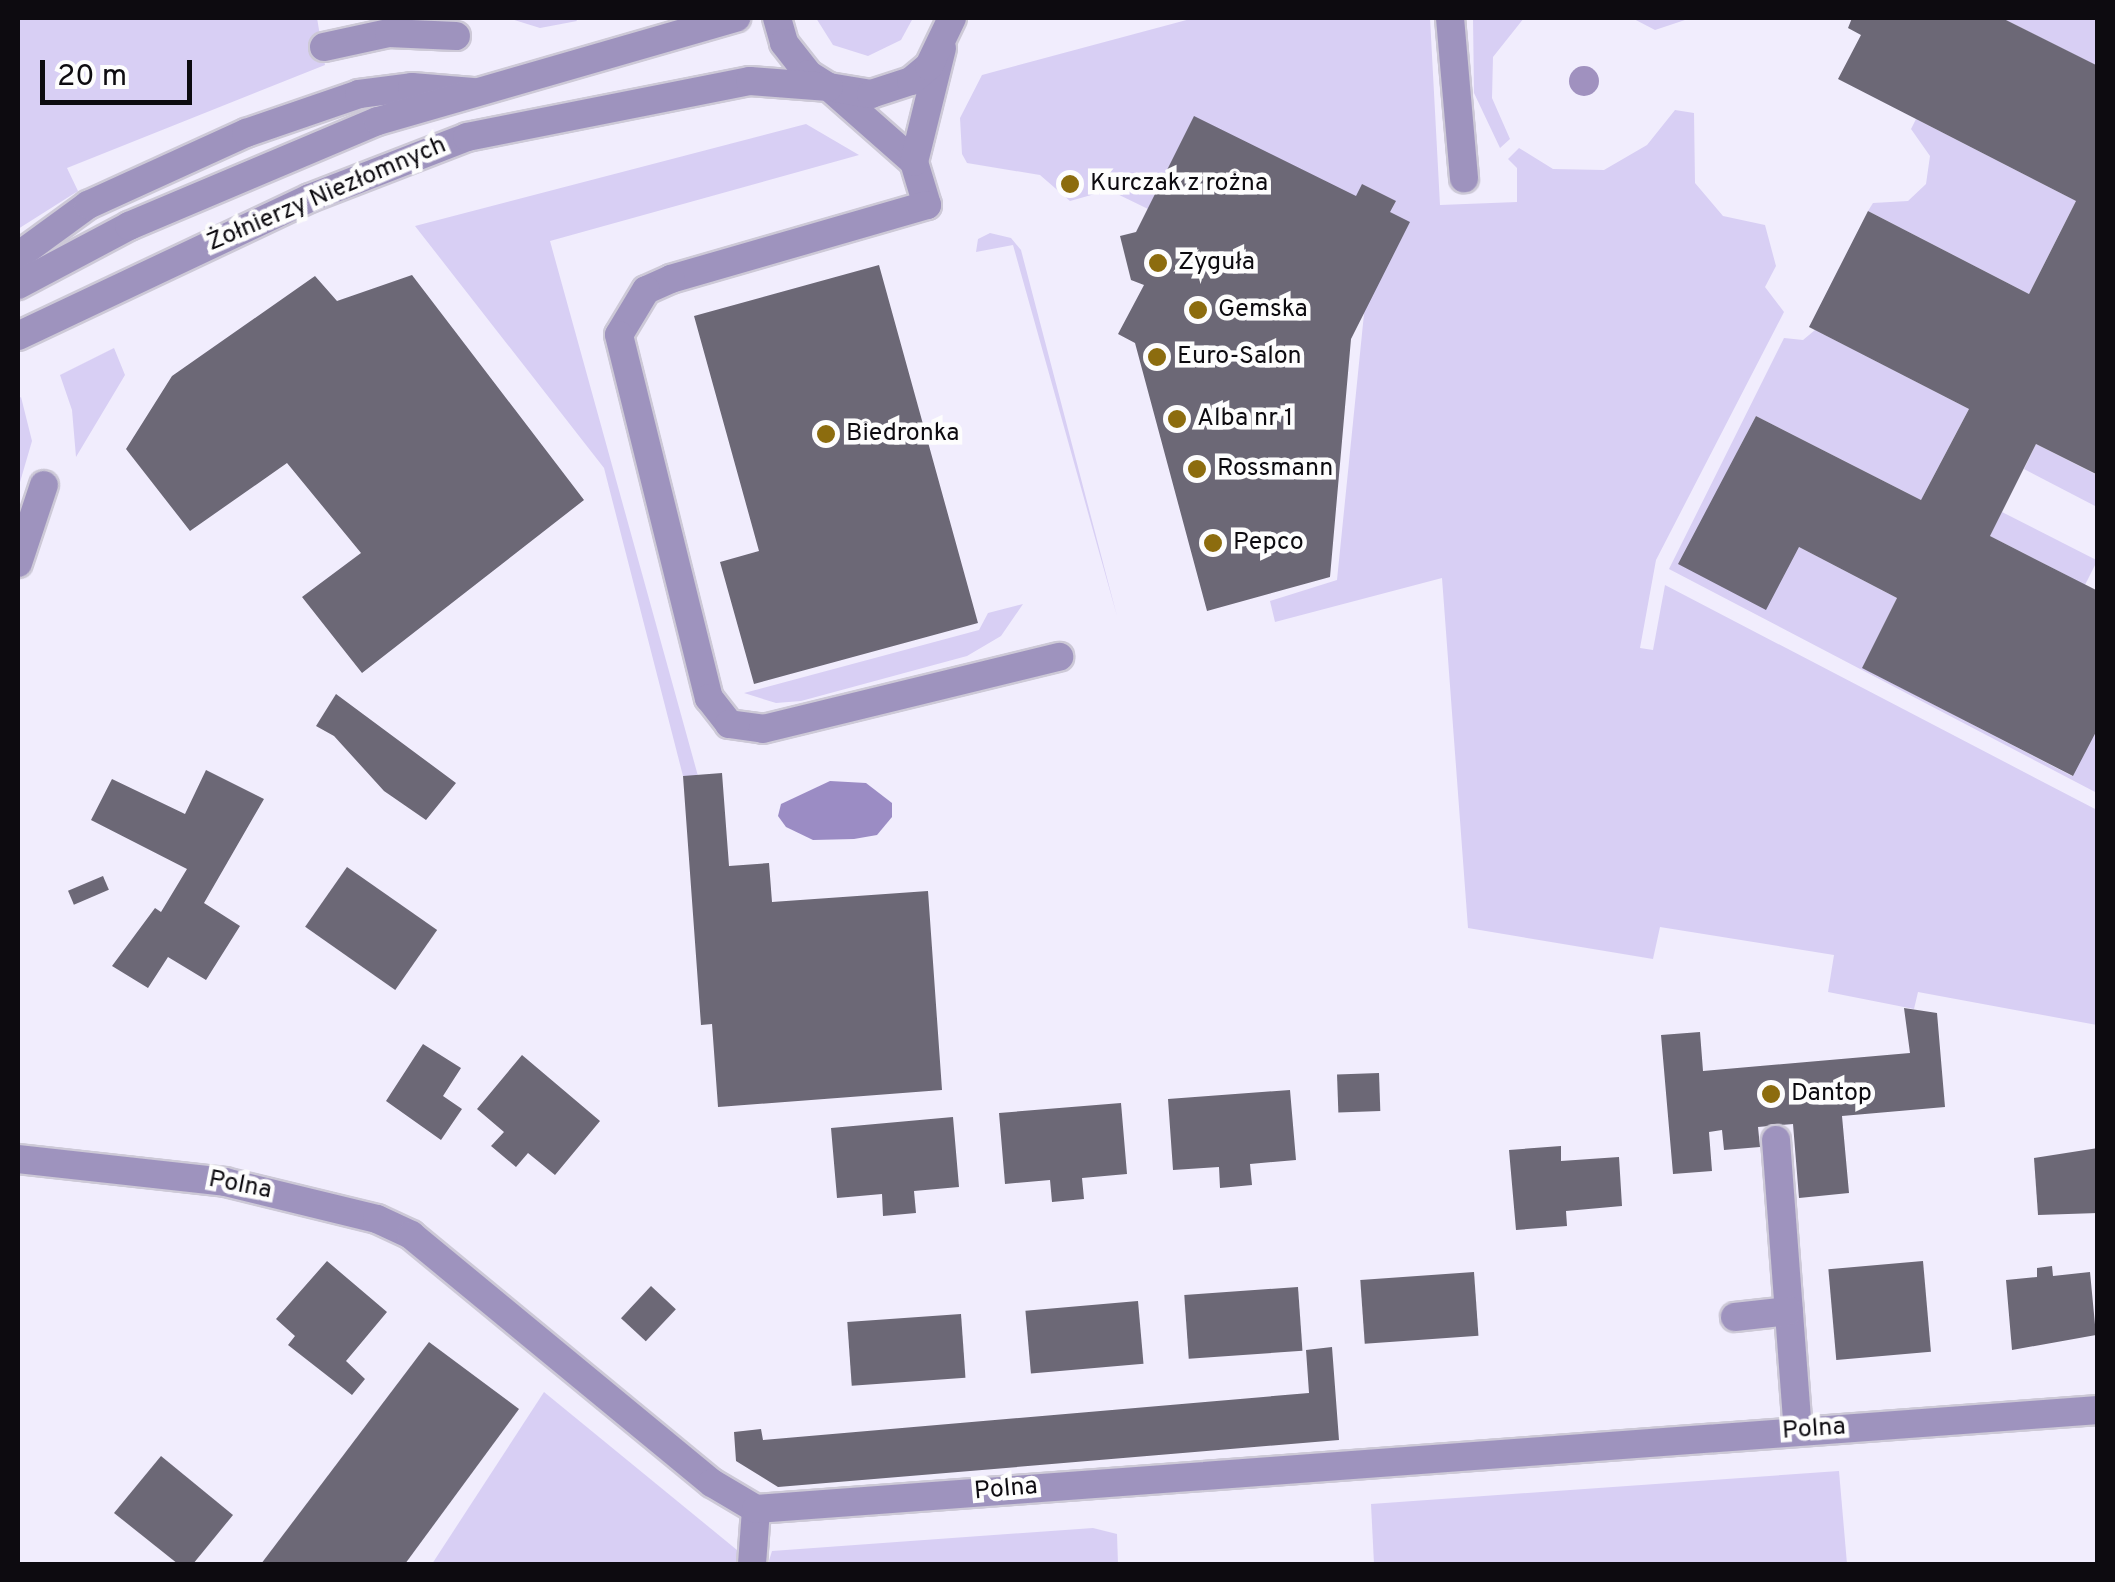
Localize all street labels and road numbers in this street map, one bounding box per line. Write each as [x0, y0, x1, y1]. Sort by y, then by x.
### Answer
street label: Żołnierzy Niezłomnych [203, 131, 451, 259]
street label: Polna [206, 1165, 274, 1207]
street label: Polna [1781, 1413, 1847, 1447]
street label: Polna [973, 1472, 1039, 1508]

